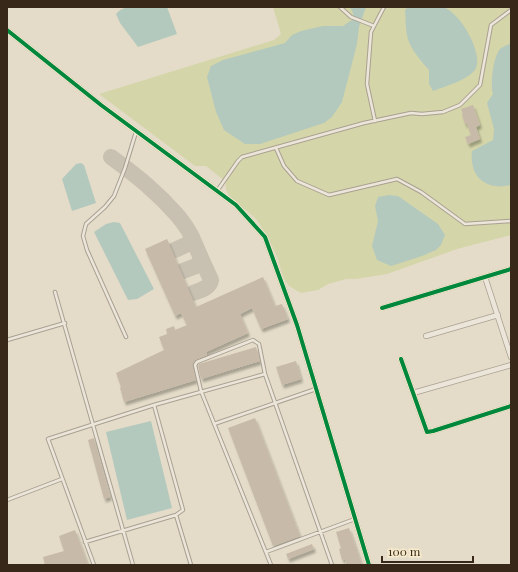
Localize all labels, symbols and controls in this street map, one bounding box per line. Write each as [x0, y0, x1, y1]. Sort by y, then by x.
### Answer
scale bar [382, 538, 473, 564]
text: 100 m [388, 543, 421, 559]

